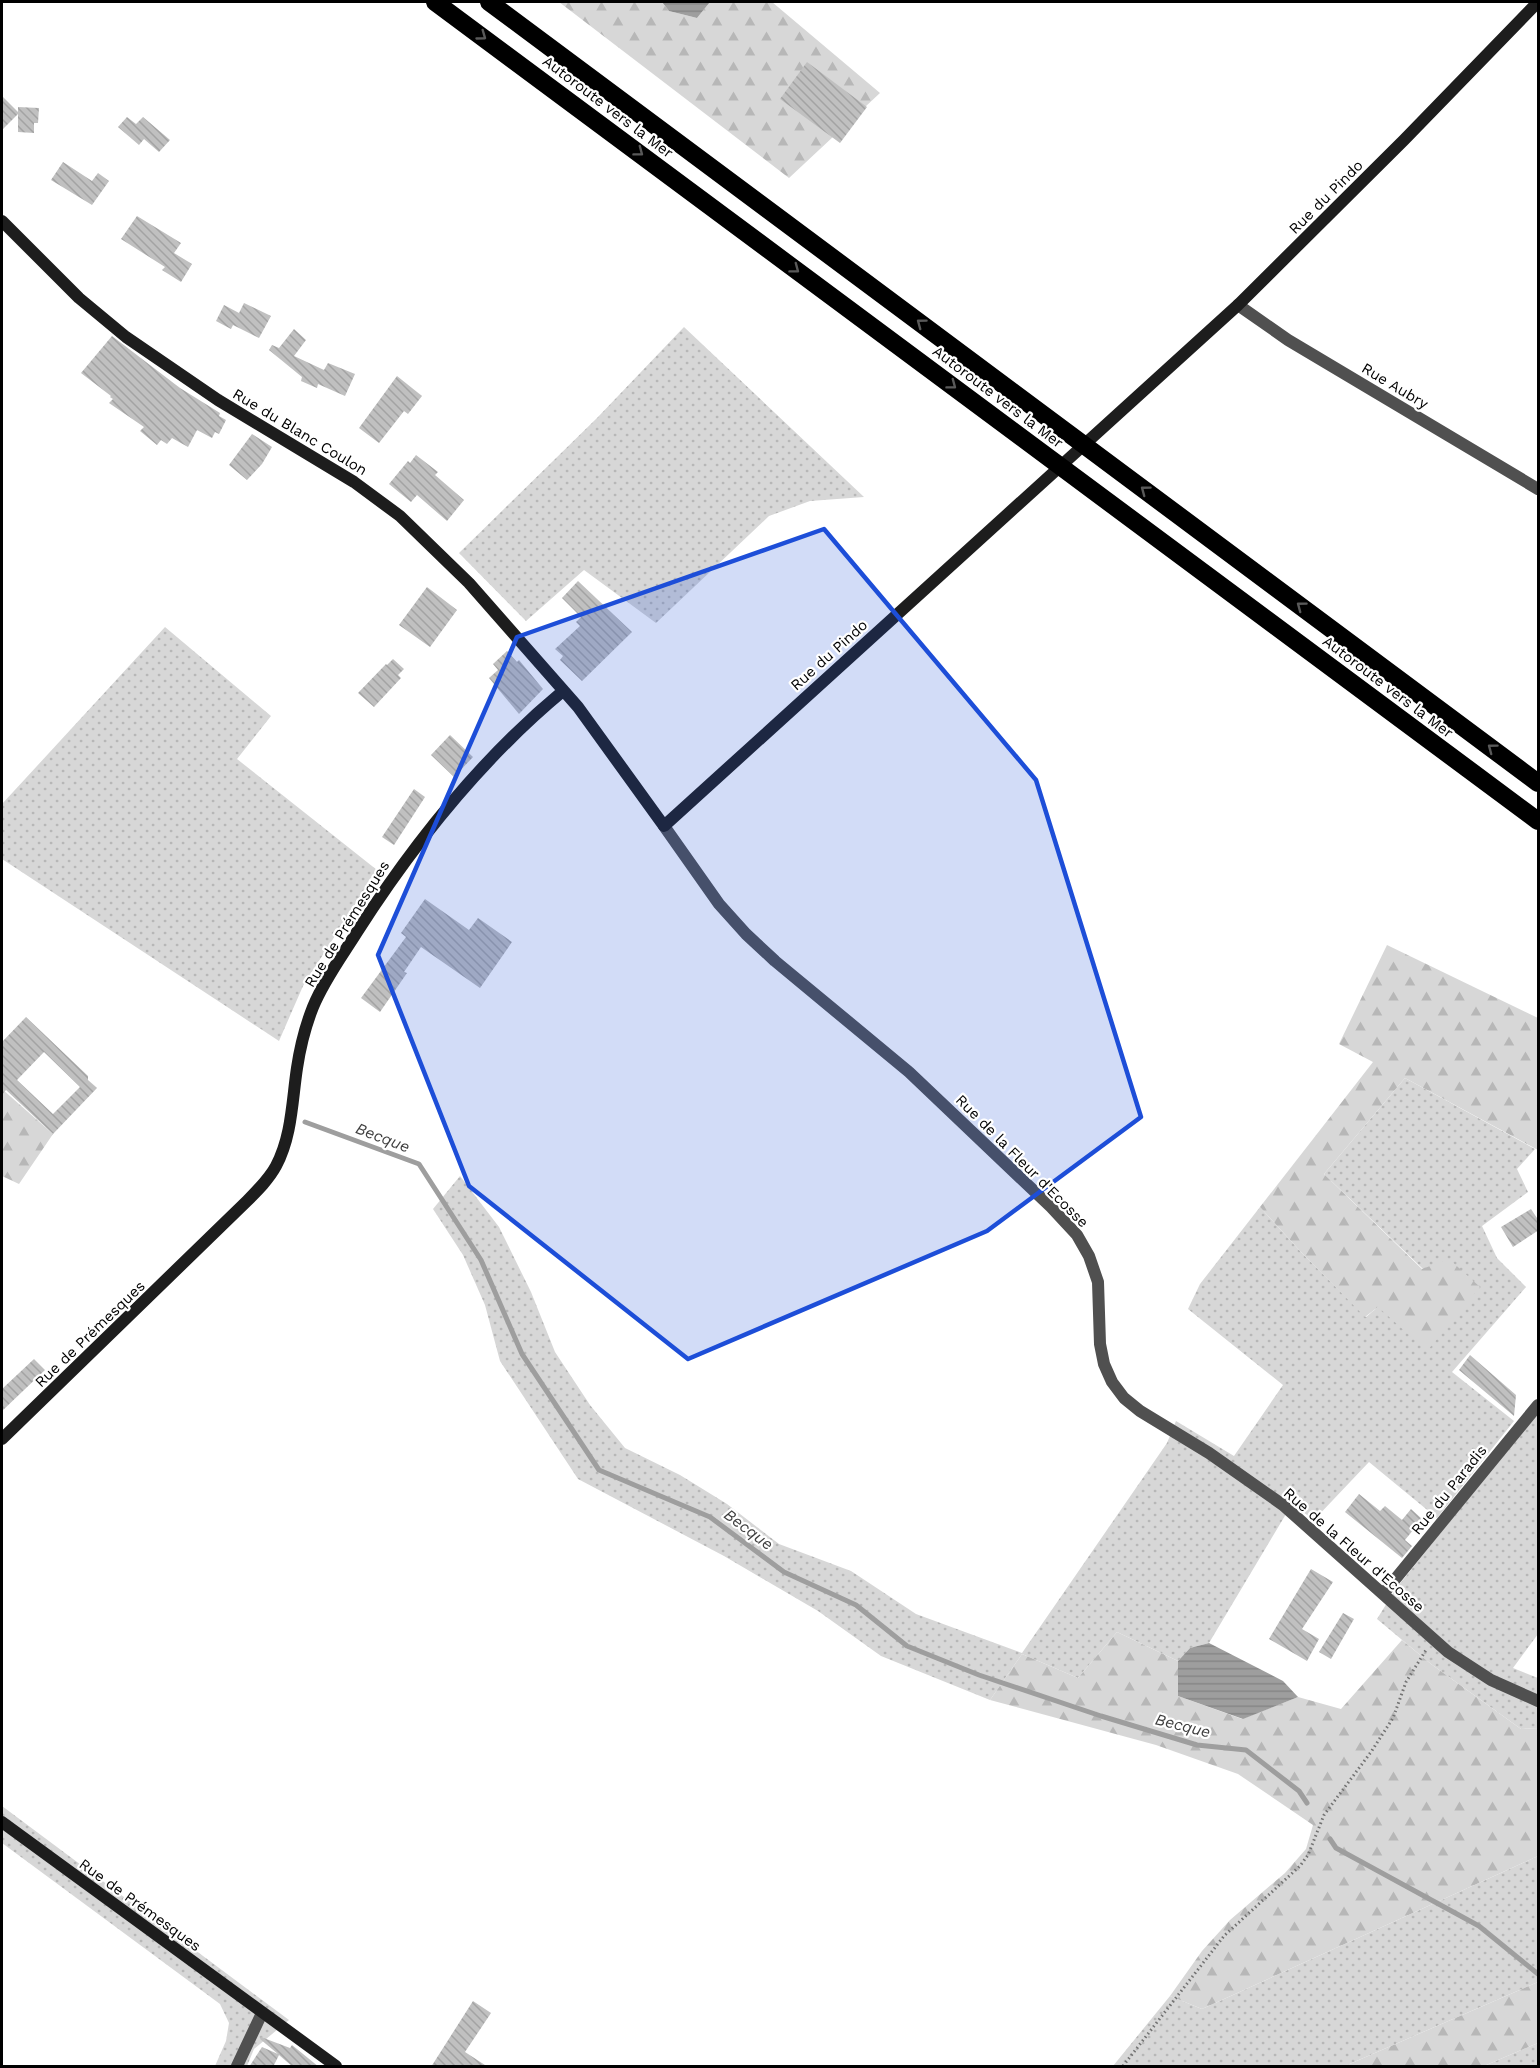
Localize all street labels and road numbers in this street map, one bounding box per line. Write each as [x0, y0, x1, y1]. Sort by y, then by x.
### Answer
street label: Autoroute vers la Mer [539, 52, 677, 162]
street label: Rue du Pindo [1285, 156, 1367, 238]
street label: Autoroute vers la Mer [929, 342, 1067, 452]
street label: Rue Aubry [1358, 359, 1432, 413]
street label: Rue du Blanc Coulon [229, 385, 371, 479]
street label: Rue du Pindo [787, 616, 871, 694]
street label: Autoroute vers la Mer [1319, 632, 1457, 742]
street label: Rue de Prémesques [301, 857, 393, 991]
street label: Rue de la Fleur d'Ecosse [952, 1091, 1092, 1231]
street label: Rue de Prémesques [31, 1277, 149, 1391]
street label: Rue du Paradis [1407, 1442, 1491, 1538]
street label: Rue de la Fleur d'Ecosse [1280, 1484, 1428, 1616]
street label: Rue de Prémesques [76, 1855, 204, 1955]

